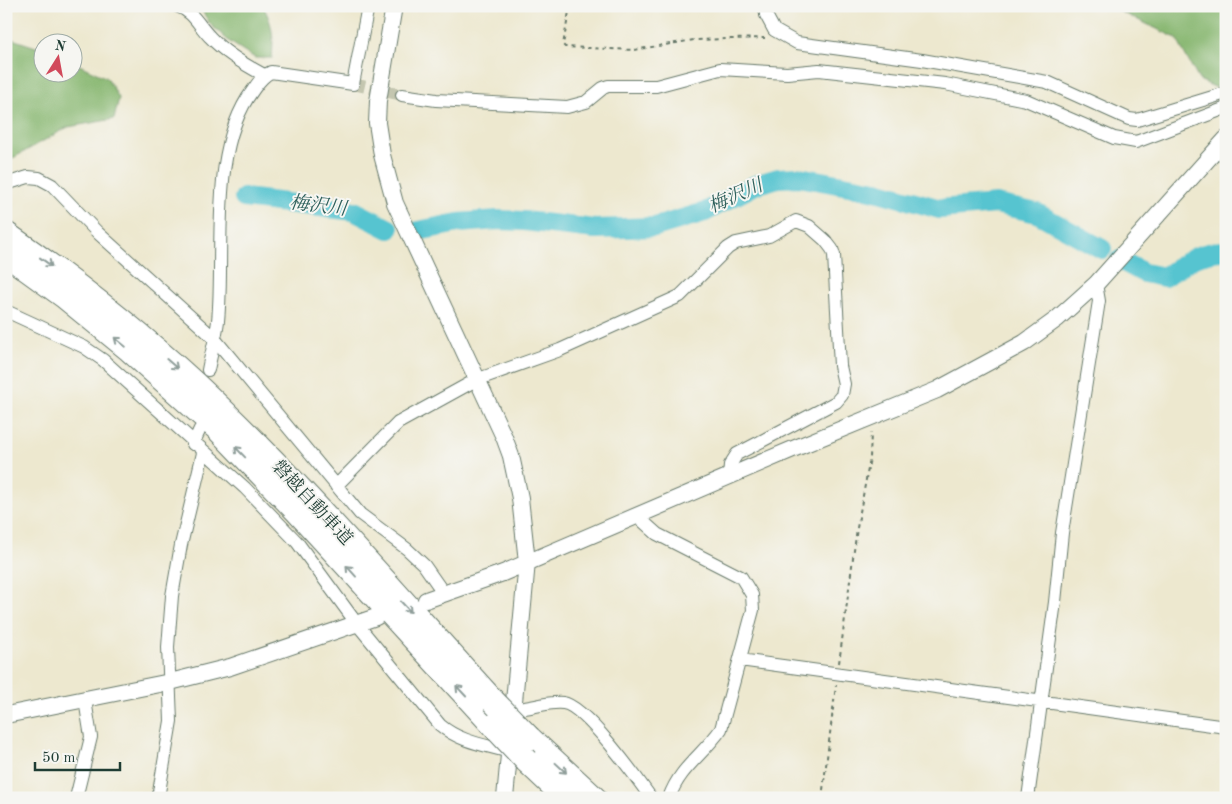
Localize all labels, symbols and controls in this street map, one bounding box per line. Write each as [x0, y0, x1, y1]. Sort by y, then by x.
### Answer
north arrow [32, 32, 82, 82]
text: N [54, 38, 67, 54]
water label: 梅沢川 [705, 174, 768, 217]
water label: 梅沢川 [289, 192, 350, 220]
one-way arrow [39, 257, 53, 267]
one-way arrow [114, 337, 127, 348]
one-way arrow [166, 358, 179, 370]
one-way arrow [234, 446, 246, 458]
street label: 磐越自動車道 [269, 456, 357, 549]
one-way arrow [345, 564, 357, 577]
one-way arrow [400, 601, 412, 613]
one-way arrow [455, 684, 467, 697]
scale bar [35, 739, 120, 771]
text: 50 m [42, 751, 76, 766]
one-way arrow [555, 762, 568, 774]

